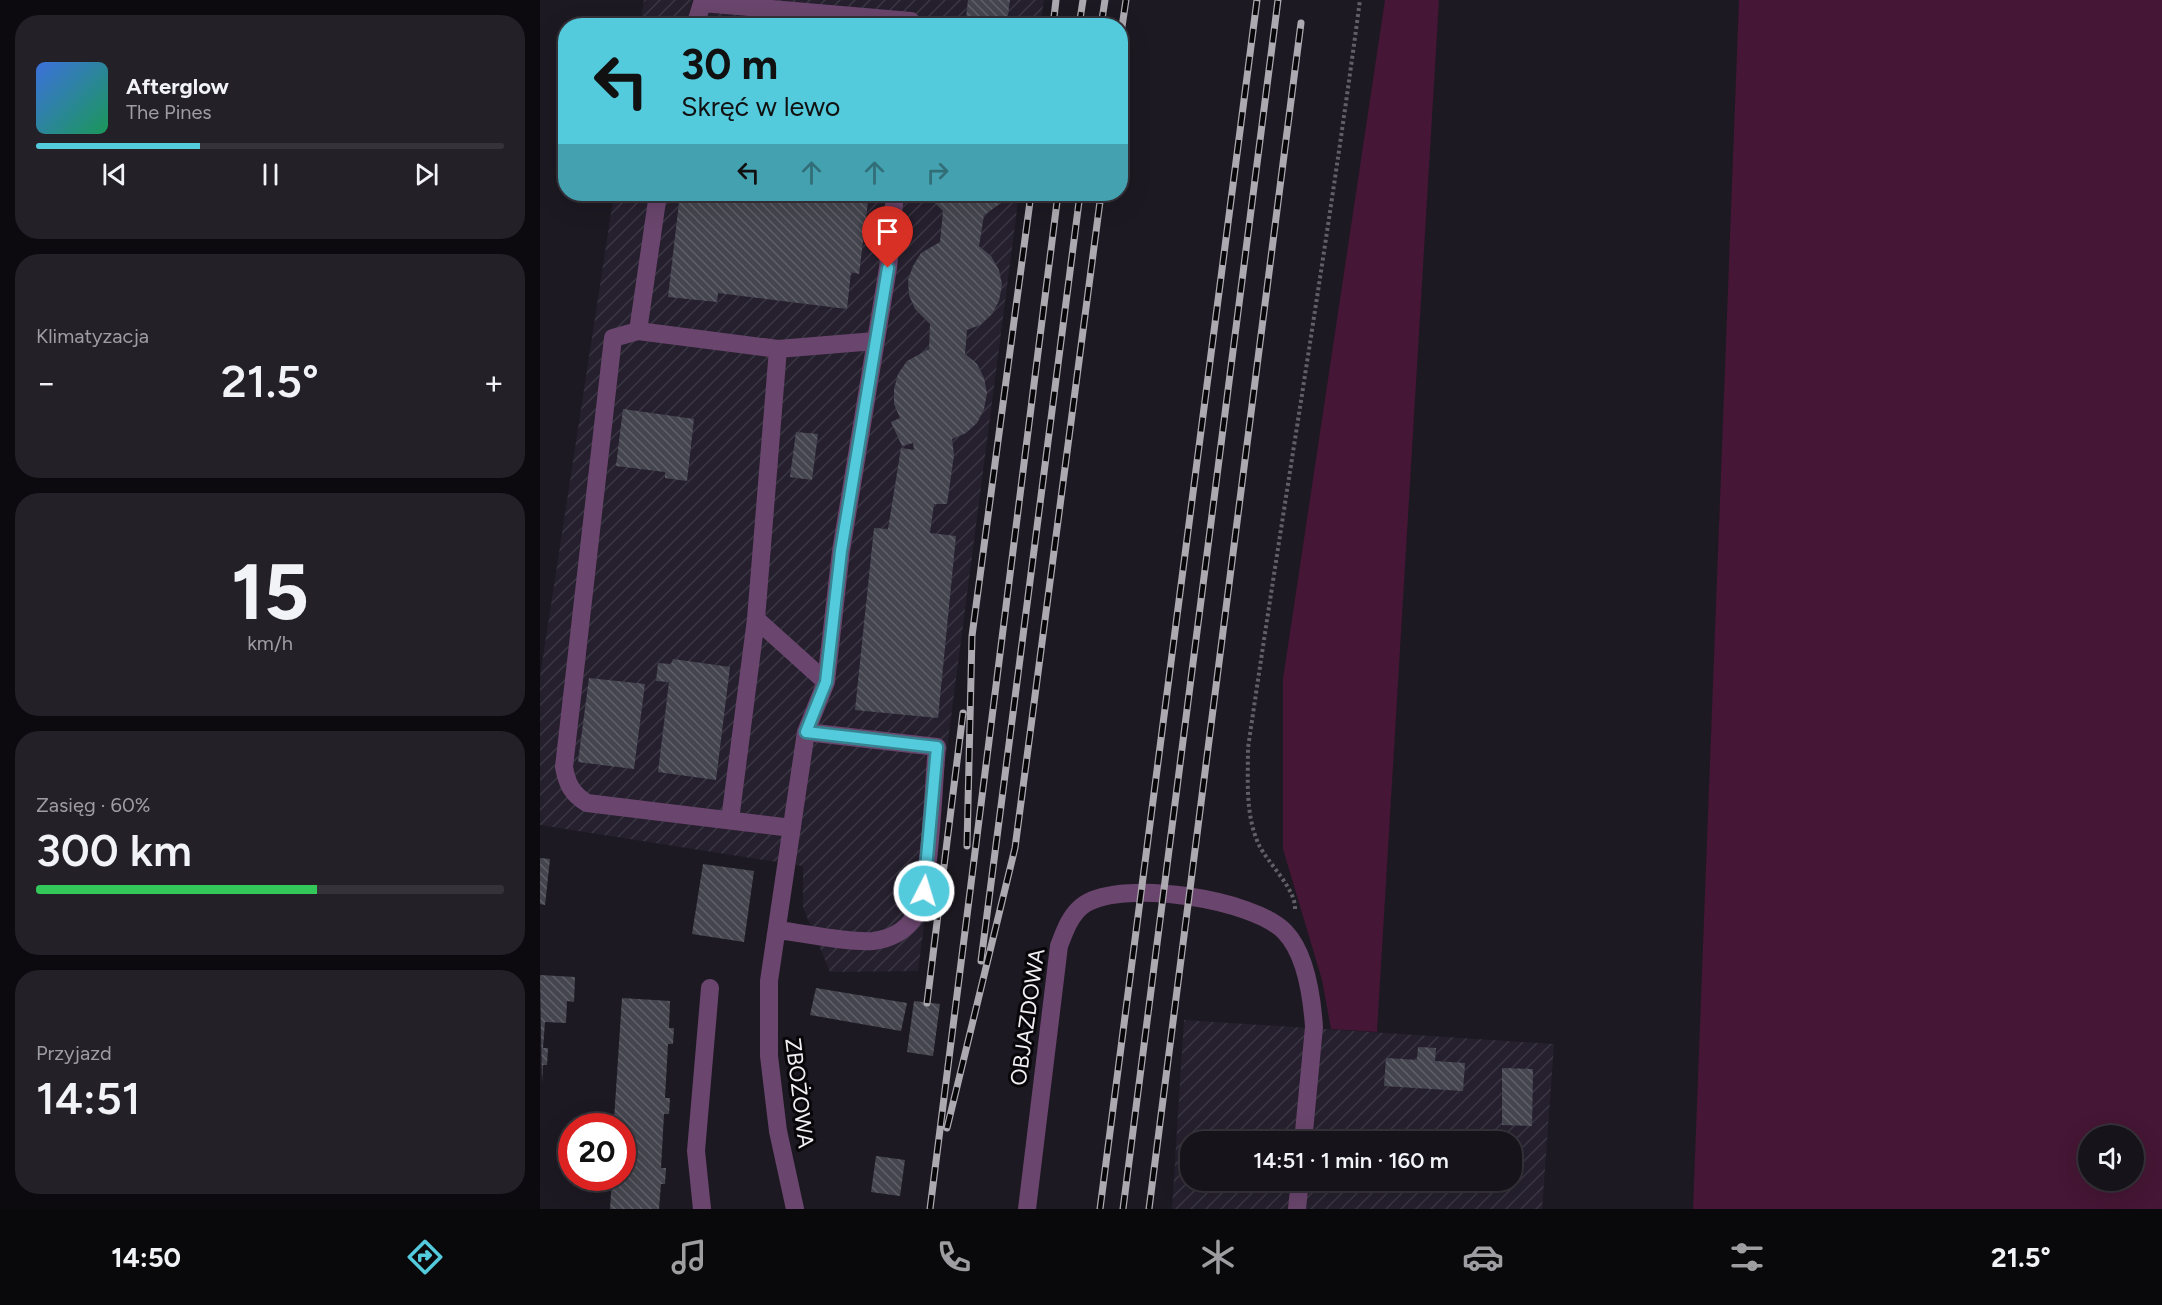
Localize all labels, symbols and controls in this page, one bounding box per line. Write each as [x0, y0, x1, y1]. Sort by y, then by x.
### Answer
text: 30 m [681, 39, 778, 90]
icon: left [582, 42, 660, 120]
text: Afterglow [126, 73, 229, 100]
text: Skręć w lewo [681, 90, 841, 123]
text: The Pines [126, 100, 212, 124]
icon: left [732, 156, 765, 189]
icon: ahead [795, 156, 828, 189]
icon: ahead [858, 156, 891, 189]
icon: right [921, 156, 954, 189]
icon: previous [98, 158, 131, 191]
icon: pause [254, 158, 287, 191]
icon: next [410, 158, 443, 191]
pin [862, 206, 913, 268]
icon: arrive [871, 215, 904, 248]
text: Klimatyzacja [36, 324, 149, 348]
text: 21.5° [221, 354, 319, 408]
text: − [36, 363, 57, 402]
text: + [483, 363, 504, 402]
text: 15 [231, 545, 309, 639]
text: km/h [247, 631, 293, 655]
text: Zasięg · 60% [36, 793, 150, 817]
text: 300 km [36, 823, 192, 877]
position arrow [892, 859, 956, 923]
street label: OBJAZDOWA [1005, 947, 1050, 1087]
street label: ZBOŻOWA [779, 1036, 820, 1150]
text: Przyjazd [36, 1041, 112, 1065]
text: 14:51 [36, 1071, 141, 1125]
speed limit sign: 20 [558, 1113, 636, 1191]
map controls [2078, 1125, 2144, 1191]
button: sound [2078, 1125, 2144, 1191]
text: 14:51 · 1 min · 160 m [1253, 1147, 1449, 1174]
icon: directions [404, 1236, 446, 1278]
icon: music [668, 1236, 710, 1278]
icon: phone [933, 1236, 975, 1278]
icon: climate [1197, 1236, 1239, 1278]
icon: car [1462, 1236, 1504, 1278]
icon: filters [1726, 1236, 1768, 1278]
text: 14:50 [111, 1241, 181, 1274]
text: 21.5° [1991, 1241, 2051, 1274]

